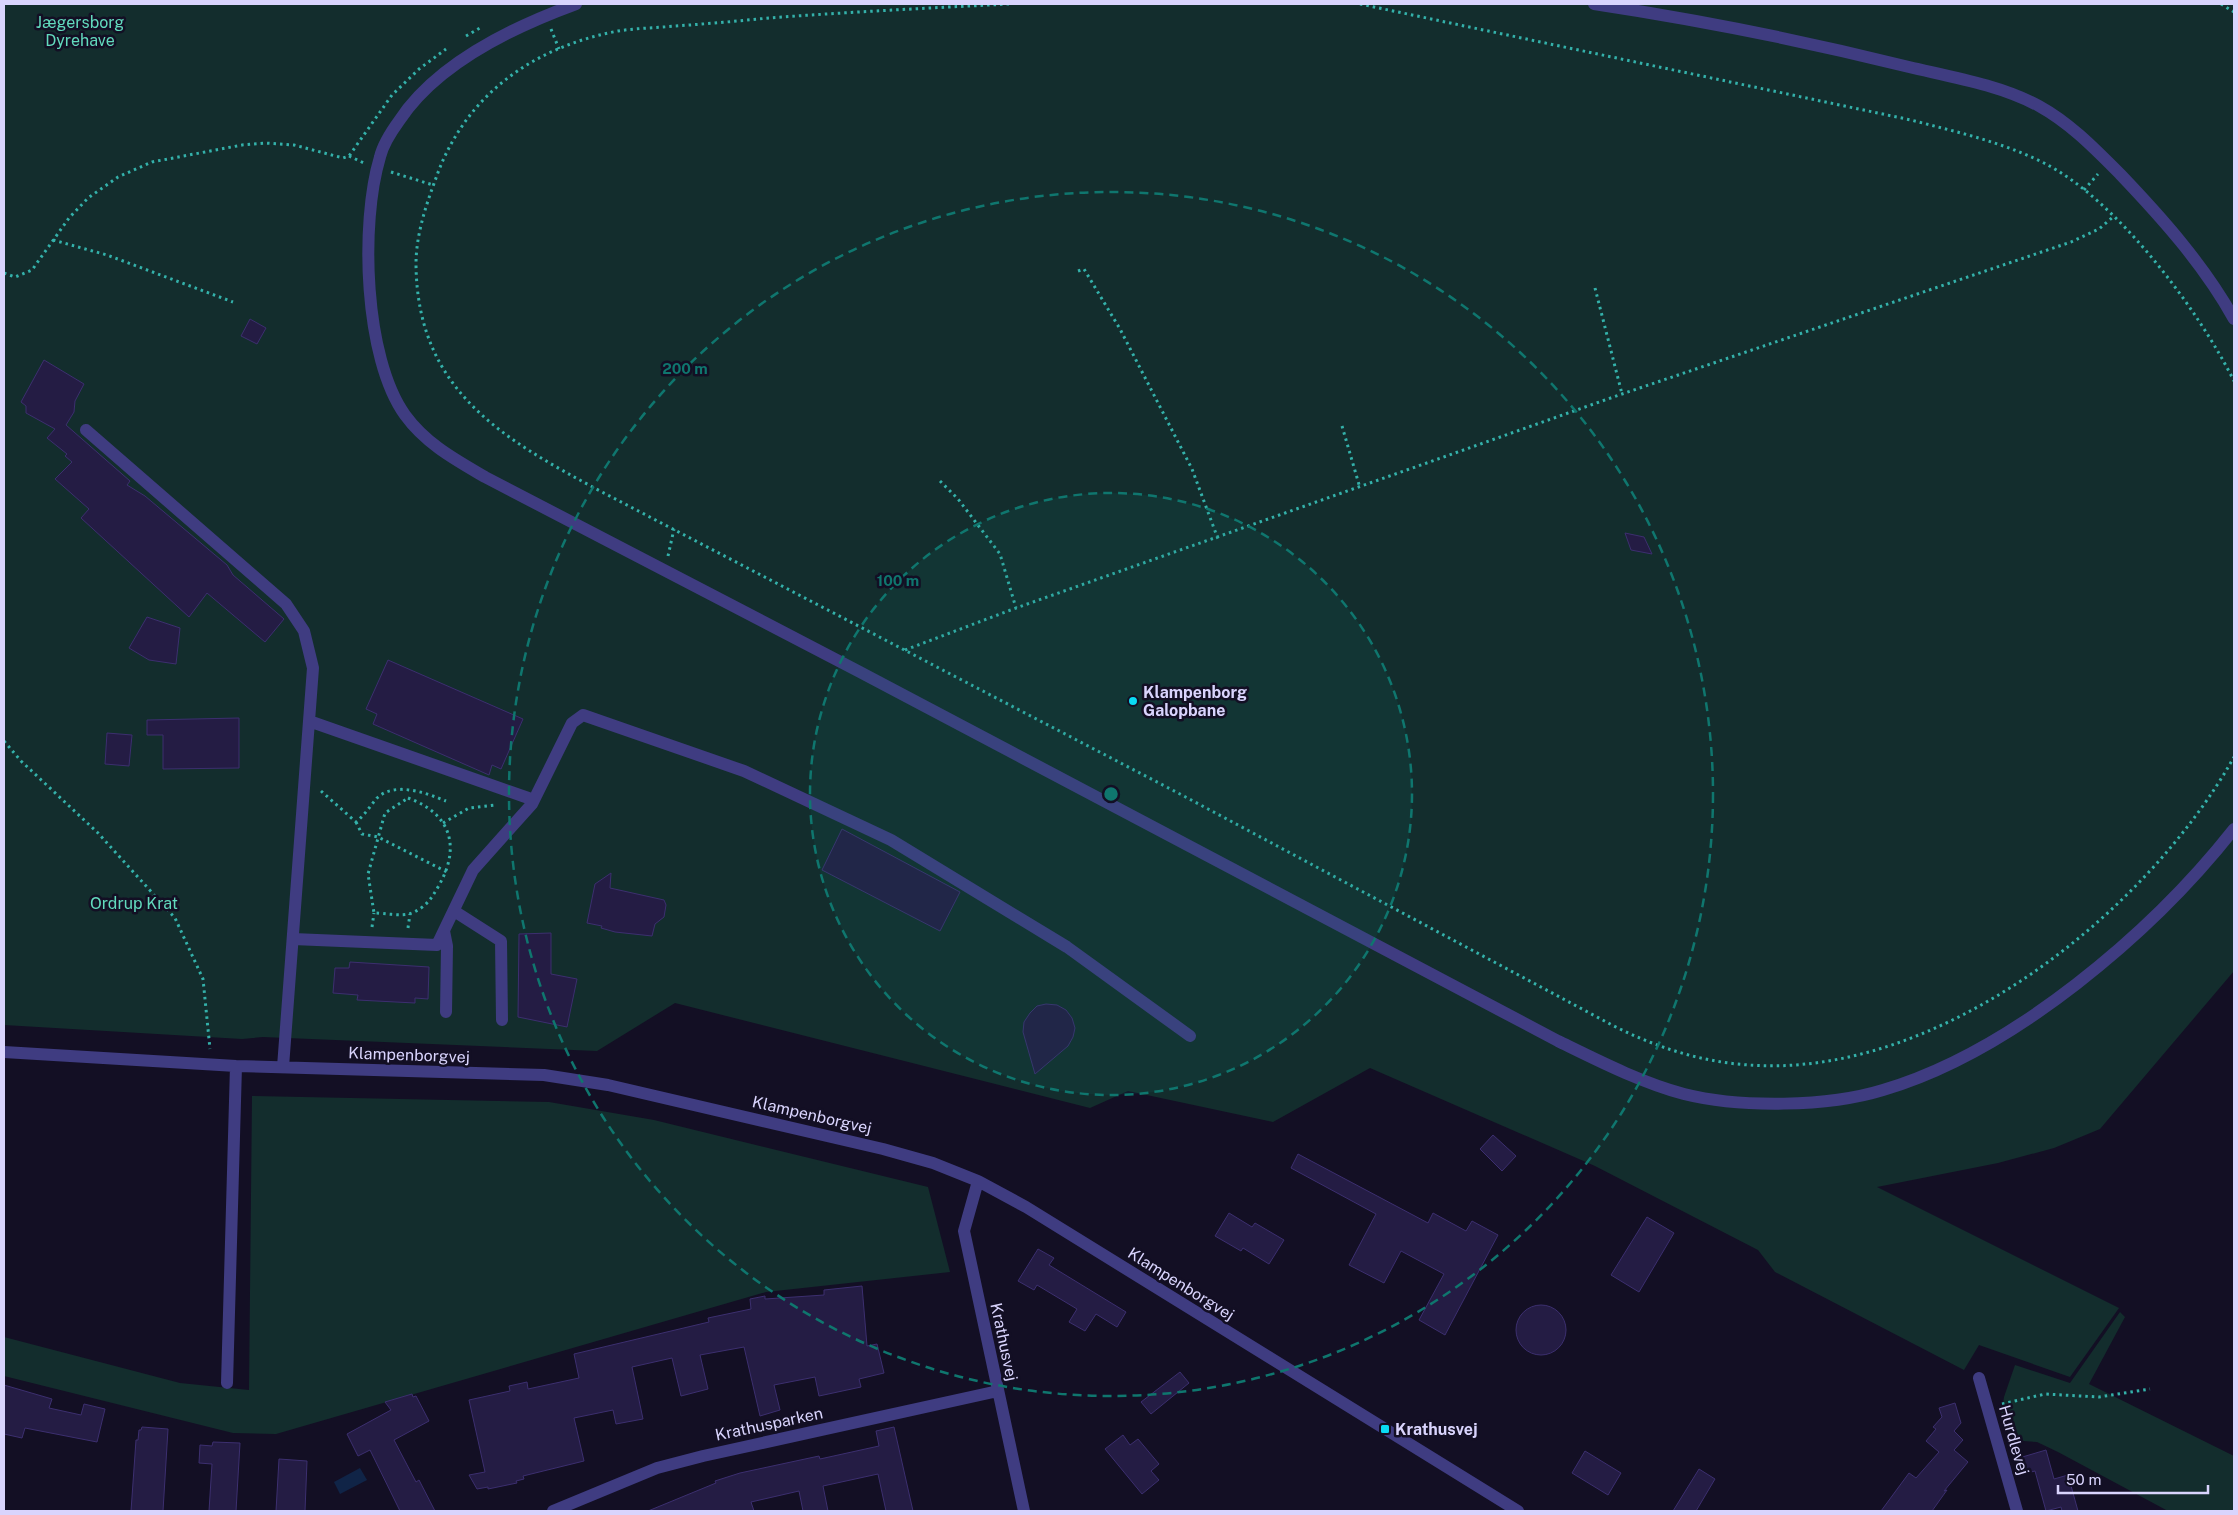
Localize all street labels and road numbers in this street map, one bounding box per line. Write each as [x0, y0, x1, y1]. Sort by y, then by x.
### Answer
street label: Klampenborgvej [348, 1043, 470, 1067]
street label: Klampenborgvej [750, 1092, 874, 1138]
street label: Klampenborgvej [1124, 1244, 1238, 1324]
street label: Krathusvej [986, 1301, 1022, 1383]
street label: Krathusparken [713, 1403, 825, 1445]
street label: Hurdlevej [1995, 1403, 2033, 1477]

